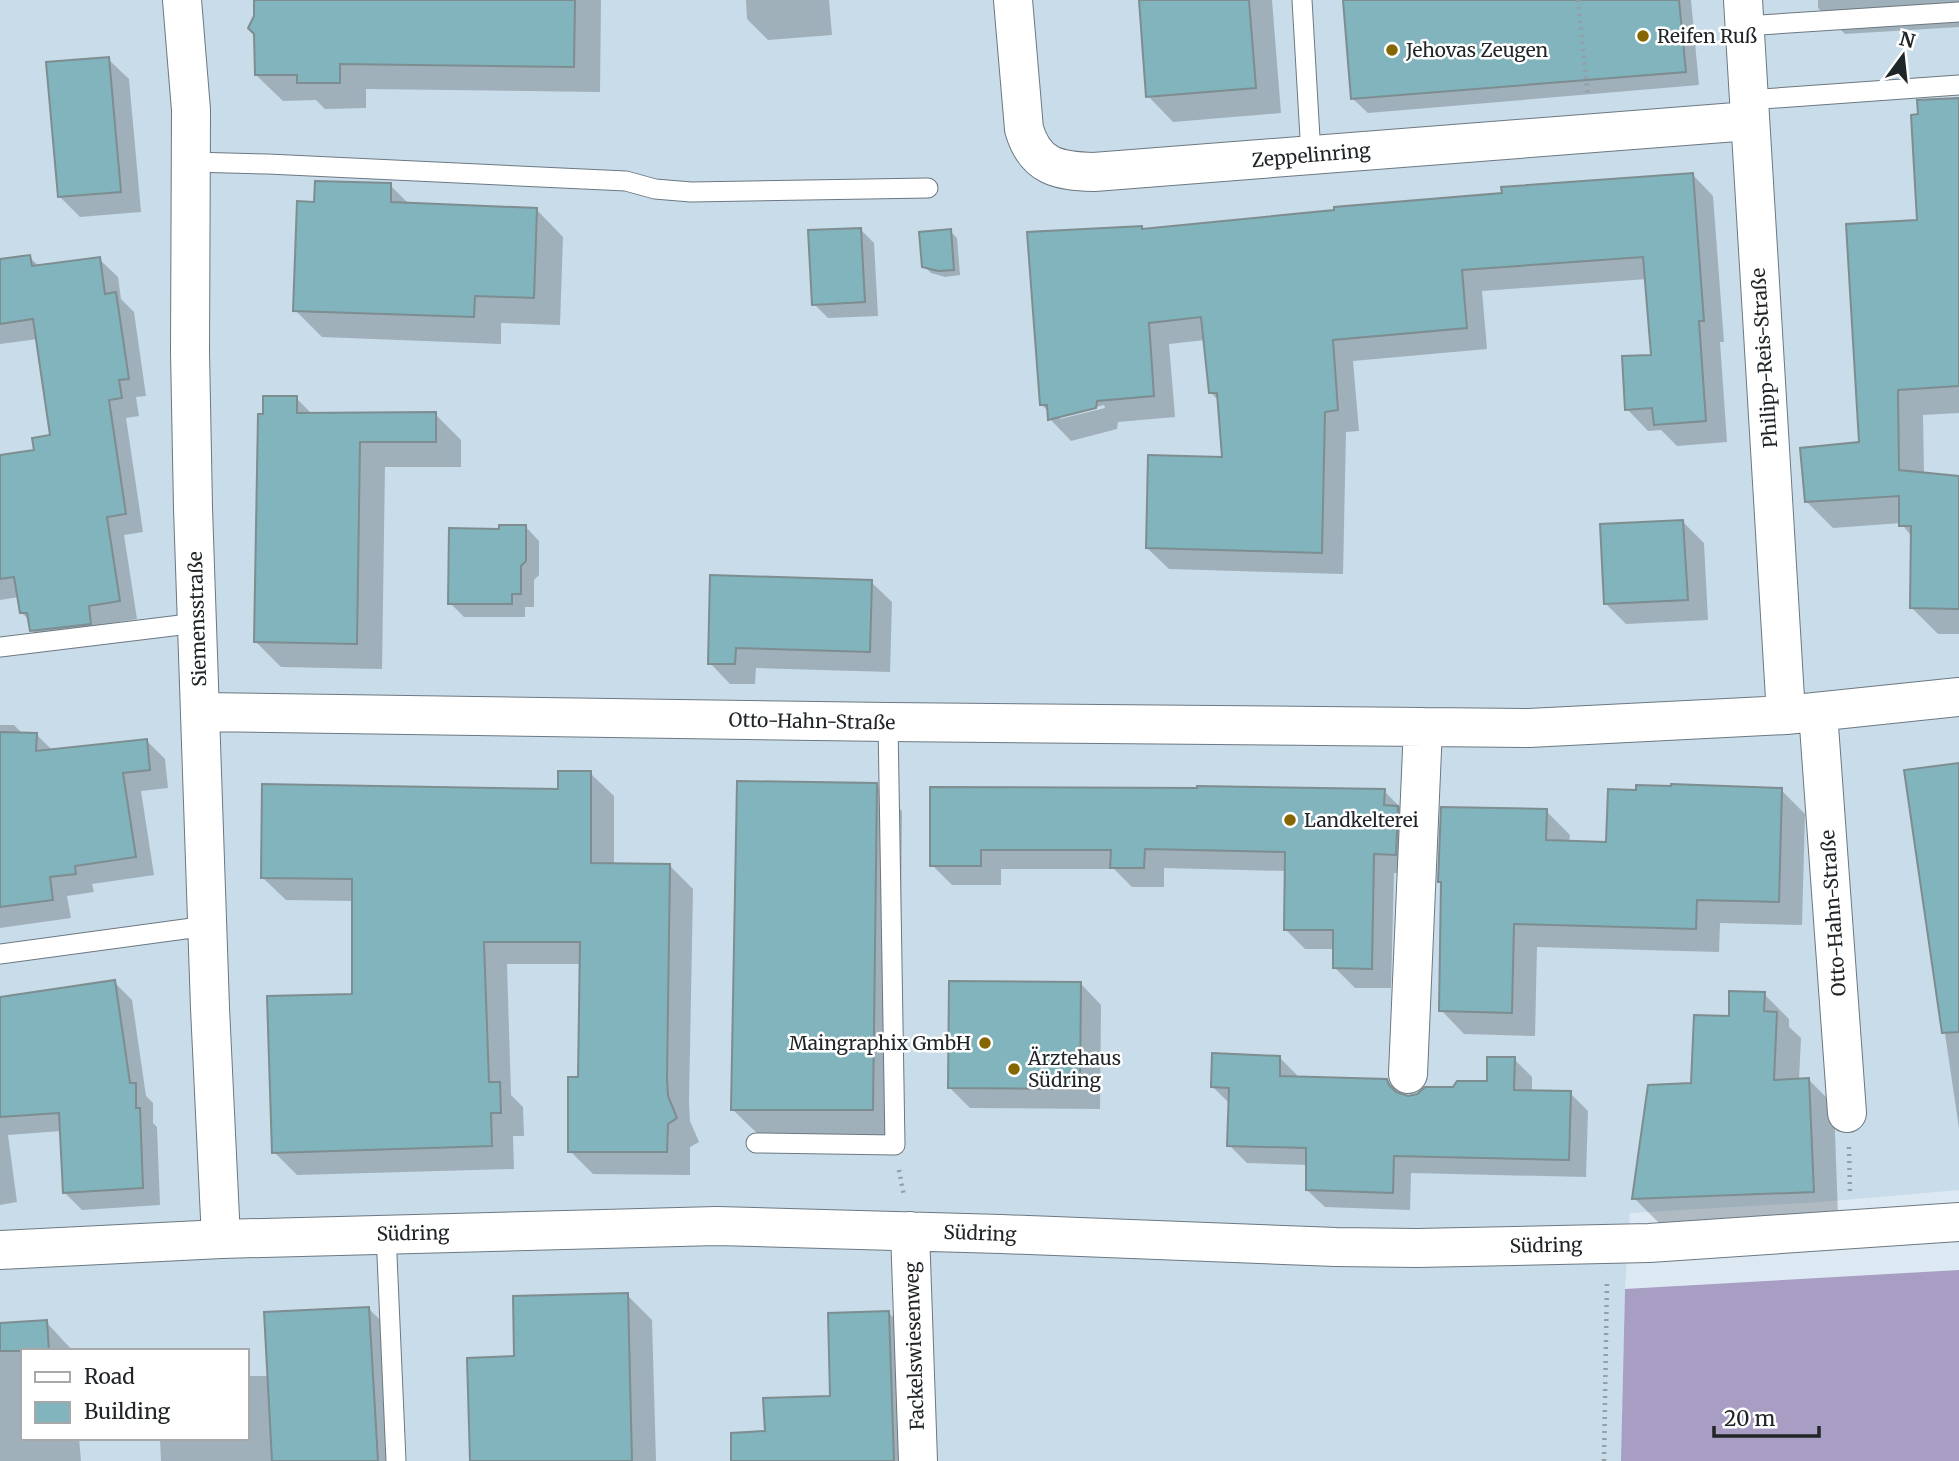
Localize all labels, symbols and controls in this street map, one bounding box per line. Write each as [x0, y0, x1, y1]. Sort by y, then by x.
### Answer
north arrow [1868, 21, 1938, 91]
place label: Reifen Ruß [1657, 24, 1757, 48]
text: N [1897, 26, 1918, 53]
marker: Reifen Ruß [1635, 28, 1651, 44]
place label: Jehovas Zeugen [1405, 38, 1549, 62]
marker: Jehovas Zeugen [1384, 42, 1400, 58]
street label: Zeppelinring [1251, 138, 1372, 172]
street label: Philipp-Reis-Straße [1746, 267, 1782, 449]
street label: Siemensstraße [183, 551, 211, 687]
street label: Otto-Hahn-Straße [728, 708, 896, 734]
place label: Landkelterei [1304, 808, 1419, 832]
marker: Landkelterei [1282, 812, 1298, 828]
street label: Otto-Hahn-Straße [1815, 829, 1851, 997]
place label: Maingraphix GmbH [789, 1031, 971, 1055]
marker: Maingraphix GmbH [977, 1035, 993, 1051]
place label: Ärztehaus Südring [1027, 1046, 1121, 1092]
marker: Ärztehaus Südring [1006, 1061, 1022, 1077]
street label: Südring [376, 1220, 450, 1246]
street label: Südring [943, 1220, 1017, 1246]
street label: Südring [1509, 1232, 1583, 1258]
street label: Fackelswiesenweg [899, 1261, 929, 1431]
legend [21, 1349, 248, 1440]
text: Road [84, 1363, 135, 1390]
scale bar [1714, 1394, 1819, 1438]
text: Building [84, 1398, 171, 1425]
text: 20 m [1724, 1405, 1776, 1432]

